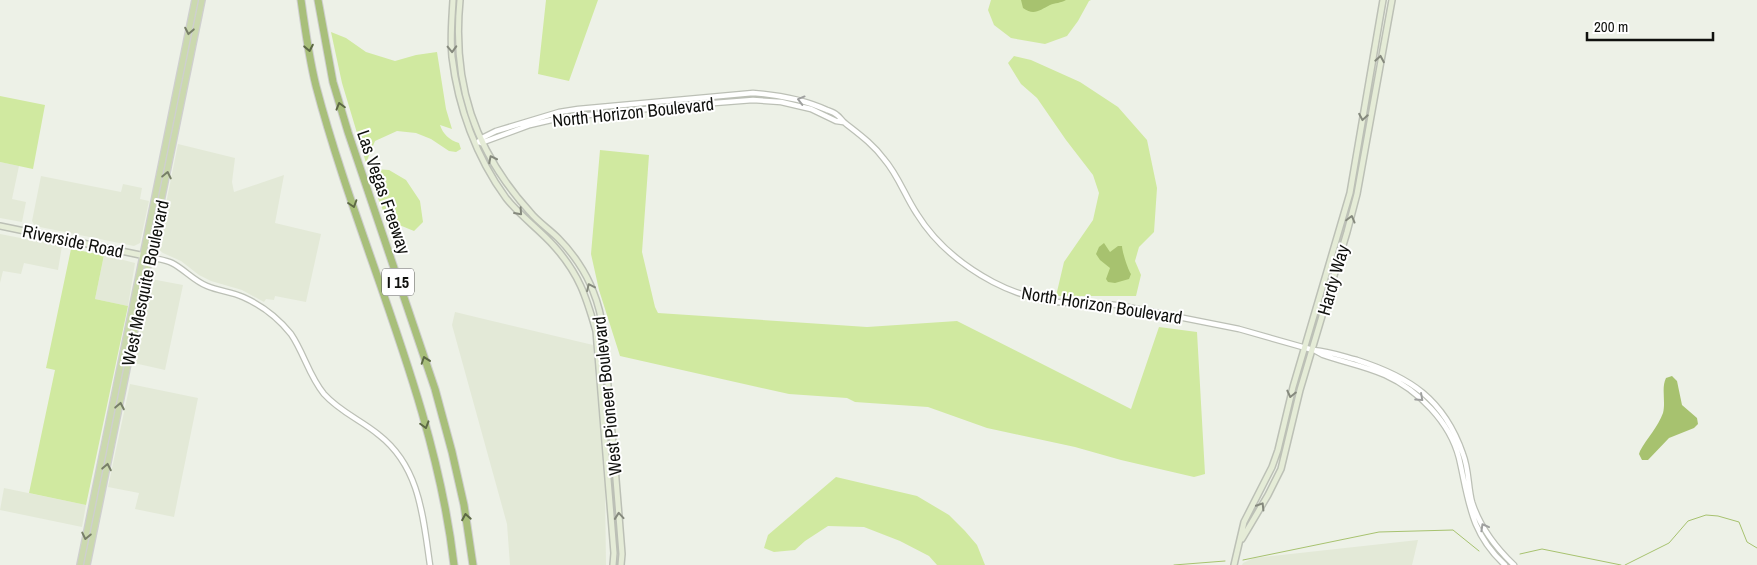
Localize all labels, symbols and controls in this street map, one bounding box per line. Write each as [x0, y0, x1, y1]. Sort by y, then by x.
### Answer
scale bar [1587, 10, 1713, 42]
text: 200 m [1594, 16, 1628, 37]
one-way arrow [184, 27, 194, 35]
one-way arrow [303, 44, 313, 53]
one-way arrow [446, 45, 457, 53]
one-way arrow [1375, 55, 1385, 64]
street label: North Horizon Boulevard [551, 91, 715, 133]
one-way arrow [796, 95, 805, 106]
one-way arrow [335, 102, 346, 111]
one-way arrow [1359, 113, 1369, 121]
street label: Las Vegas Freeway [351, 127, 417, 258]
one-way arrow [488, 155, 498, 164]
one-way arrow [161, 170, 172, 179]
street label: West Mesquite Boulevard [115, 198, 175, 368]
one-way arrow [347, 200, 357, 208]
one-way arrow [513, 206, 522, 215]
one-way arrow [1345, 215, 1356, 223]
street label: Riverside Road [20, 218, 126, 264]
street label: Hardy Way [1311, 241, 1355, 318]
road number: I 15 [382, 268, 414, 296]
street label: North Horizon Boulevard [1020, 280, 1184, 330]
one-way arrow [586, 283, 597, 292]
street label: West Pioneer Boulevard [586, 315, 628, 477]
one-way arrow [421, 356, 431, 365]
one-way arrow [1286, 390, 1297, 399]
one-way arrow [1414, 392, 1423, 401]
one-way arrow [114, 401, 125, 410]
one-way arrow [419, 421, 430, 430]
one-way arrow [102, 462, 112, 471]
one-way arrow [1255, 502, 1265, 511]
one-way arrow [614, 512, 625, 520]
one-way arrow [461, 513, 471, 521]
one-way arrow [1480, 524, 1490, 533]
one-way arrow [81, 531, 92, 540]

